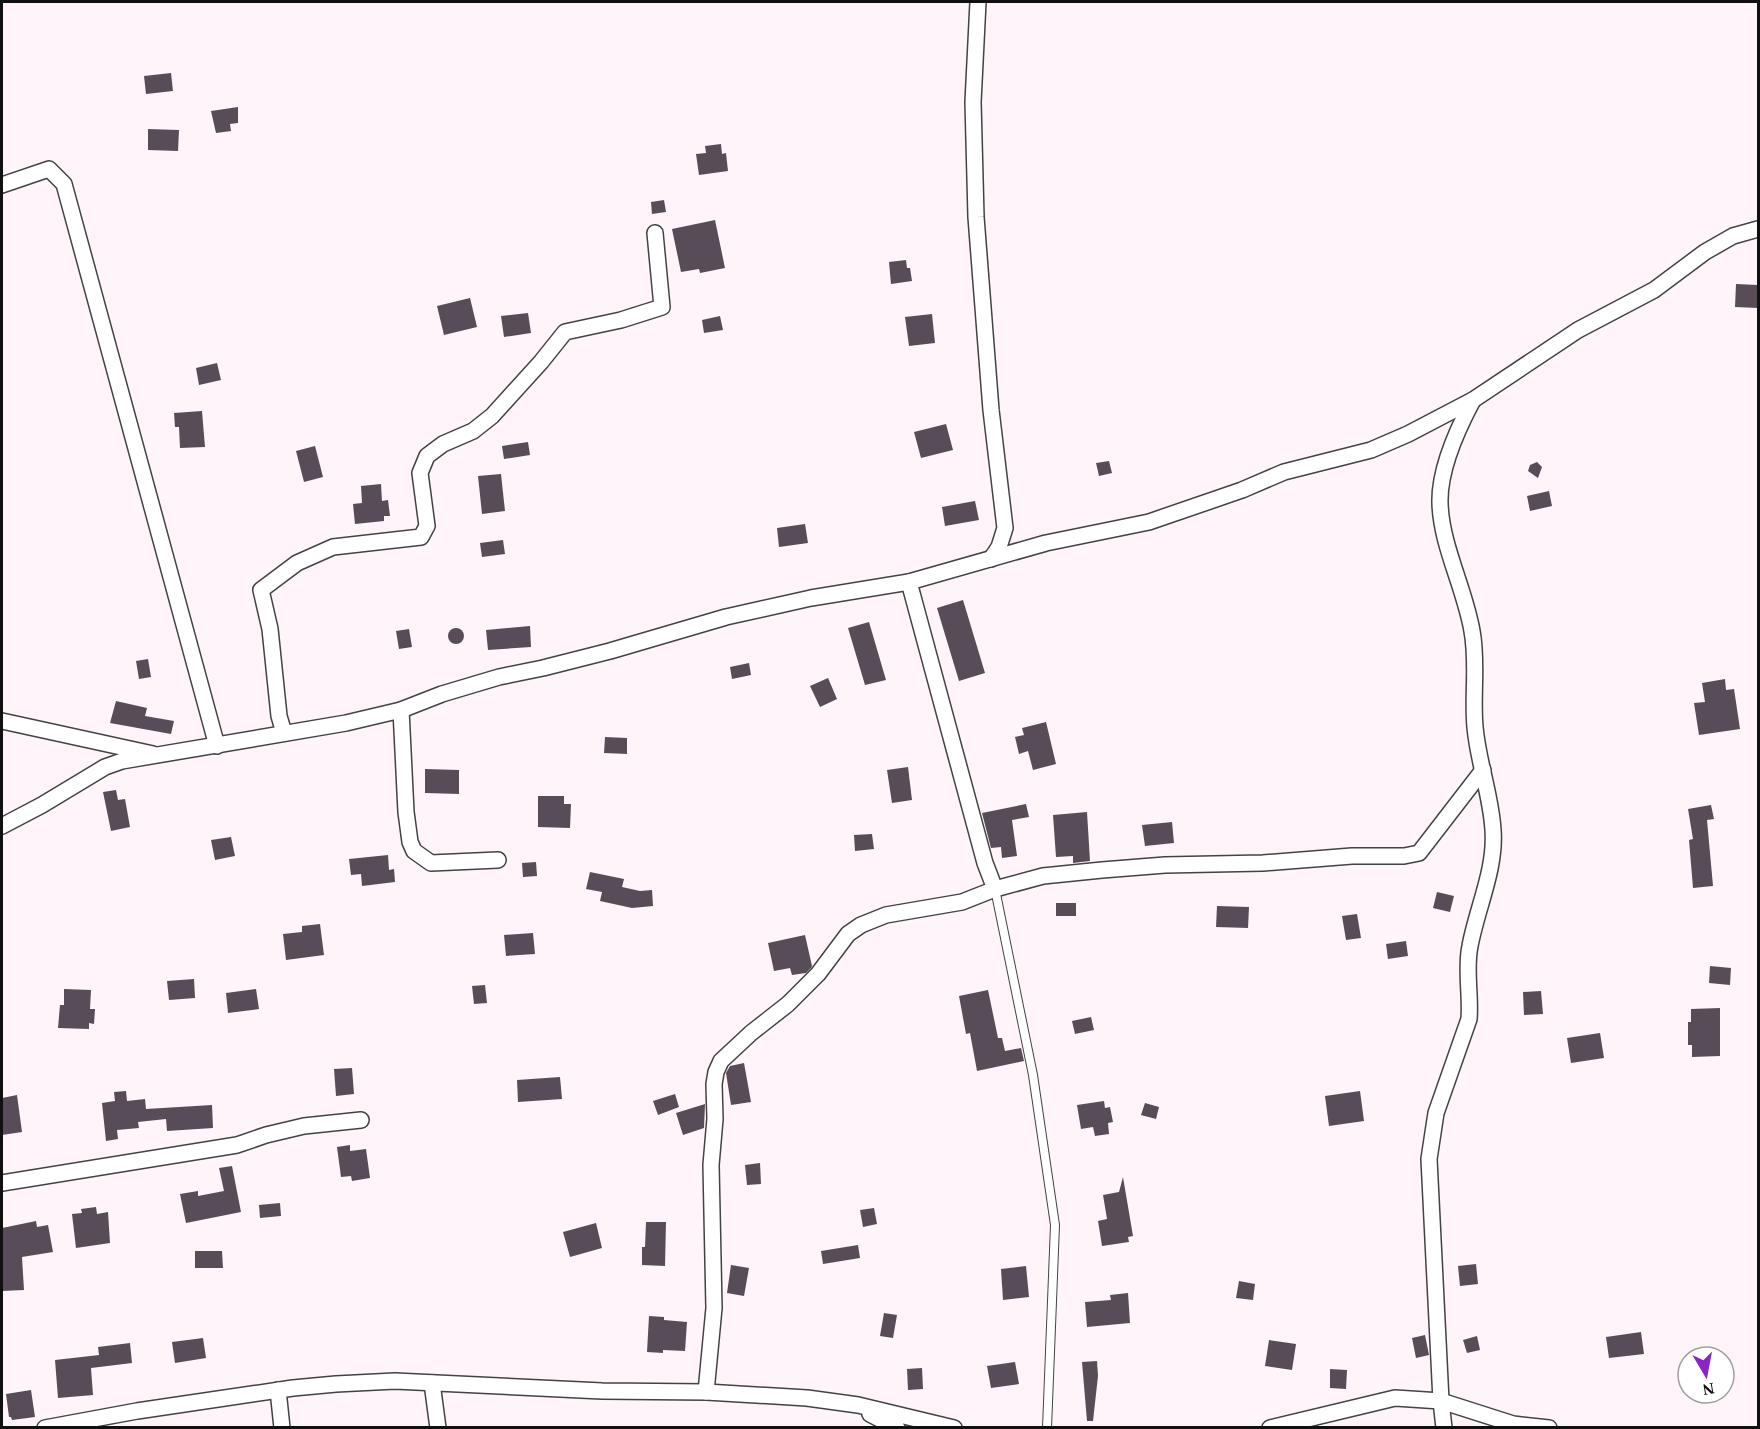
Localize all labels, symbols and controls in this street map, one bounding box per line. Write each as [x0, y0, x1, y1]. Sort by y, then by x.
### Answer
north arrow [1676, 1345, 1736, 1405]
text: N [1701, 1380, 1716, 1399]

